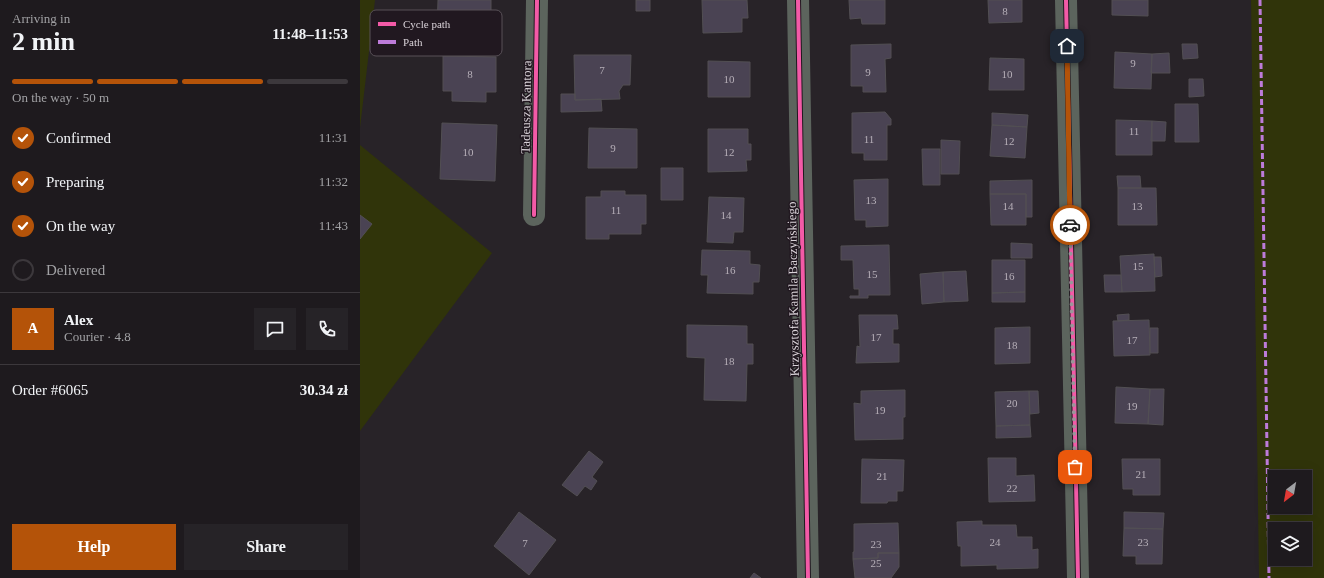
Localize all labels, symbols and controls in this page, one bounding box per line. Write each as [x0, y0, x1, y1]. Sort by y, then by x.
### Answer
house number: 8 [1002, 5, 1008, 17]
legend [370, 10, 502, 56]
text: Arriving in [12, 11, 70, 26]
text: Cycle path [403, 18, 451, 30]
text: 11:48–11:53 [272, 26, 348, 42]
text: 2 min [12, 27, 75, 56]
pin [1050, 29, 1084, 63]
icon: home [1056, 35, 1078, 57]
text: Path [403, 36, 423, 48]
house number: 9 [1130, 57, 1136, 69]
street label: Tadeusza Kantora [518, 60, 534, 154]
house number: 7 [599, 64, 605, 76]
house number: 9 [865, 66, 871, 78]
house number: 8 [467, 68, 473, 80]
house number: 10 [1002, 68, 1013, 80]
house number: 10 [724, 73, 735, 85]
text: On the way · 50 m [12, 90, 109, 105]
house number: 11 [1129, 125, 1139, 137]
icon: check [12, 127, 34, 149]
text: Confirmed [46, 130, 111, 146]
text: 11:31 [319, 130, 348, 145]
house number: 11 [864, 133, 874, 145]
house number: 12 [1004, 135, 1015, 147]
house number: 9 [610, 142, 616, 154]
house number: 10 [463, 146, 474, 158]
house number: 12 [724, 146, 735, 158]
icon: check [12, 171, 34, 193]
text: Preparing [46, 174, 104, 190]
text: 11:32 [319, 174, 348, 189]
house number: 13 [866, 194, 877, 206]
house number: 14 [1003, 200, 1014, 212]
house number: 13 [1132, 200, 1143, 212]
street label: Krzysztofa Kamila Baczyńskiego [784, 202, 802, 376]
house number: 11 [611, 204, 621, 216]
courier [1050, 205, 1090, 245]
house number: 14 [721, 209, 732, 221]
icon: car [1059, 214, 1081, 236]
icon: check [12, 215, 34, 237]
text: On the way [46, 218, 115, 234]
text: 11:43 [319, 218, 348, 233]
house number: 15 [1133, 260, 1144, 272]
text: Delivered [46, 262, 105, 278]
house number: 16 [725, 264, 736, 276]
house number: 15 [867, 268, 878, 280]
house number: 16 [1004, 270, 1015, 282]
button: chat [254, 308, 296, 350]
button: phone [306, 308, 348, 350]
text: Alex [64, 312, 93, 328]
text: A [28, 320, 38, 336]
text: Courier · 4.8 [64, 329, 131, 344]
house number: 17 [871, 331, 882, 343]
house number: 17 [1127, 334, 1138, 346]
house number: 18 [1007, 339, 1018, 351]
house number: 18 [724, 355, 735, 367]
text: Order #6065 [12, 382, 88, 398]
text: 30.34 zł [300, 382, 348, 398]
house number: 20 [1007, 397, 1018, 409]
house number: 19 [1127, 400, 1138, 412]
house number: 19 [875, 404, 886, 416]
pin [1058, 450, 1092, 484]
icon: bag [1064, 456, 1086, 478]
house number: 21 [1136, 468, 1147, 480]
house number: 21 [877, 470, 888, 482]
north arrow [1268, 470, 1312, 514]
map controls [1268, 470, 1312, 566]
house number: 22 [1007, 482, 1018, 494]
button: layers [1268, 522, 1312, 566]
button: Help [12, 524, 176, 570]
button: Share [184, 524, 348, 570]
house number: 24 [990, 536, 1001, 548]
house number: 23 [1138, 536, 1149, 548]
house number: 7 [522, 537, 528, 549]
house number: 23 [871, 538, 882, 550]
house number: 25 [871, 557, 882, 569]

